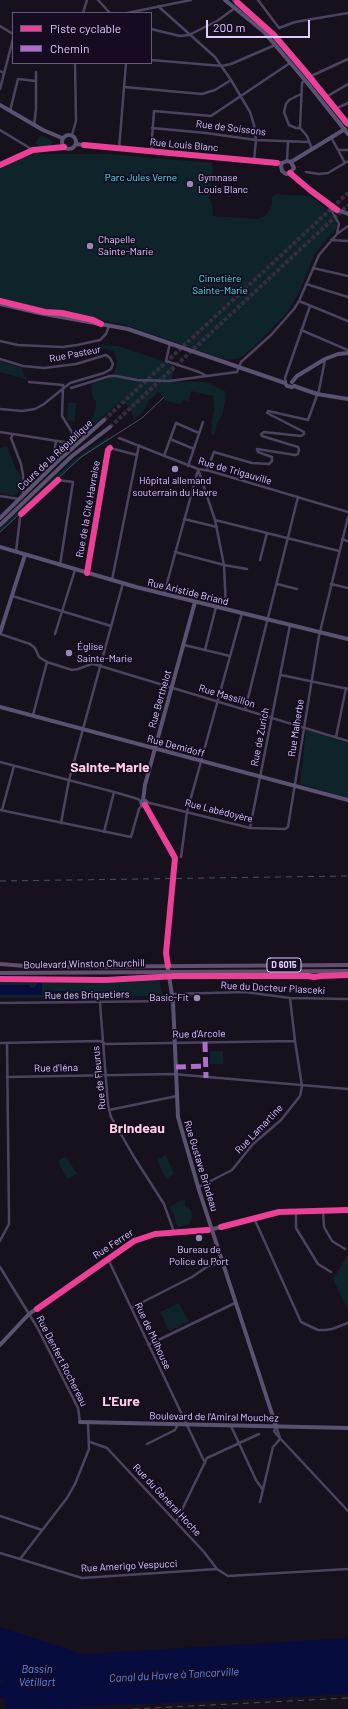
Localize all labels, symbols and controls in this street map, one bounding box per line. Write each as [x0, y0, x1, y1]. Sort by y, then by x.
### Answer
legend [12, 12, 152, 64]
scale bar [208, 12, 312, 38]
text: 200 m [213, 20, 245, 34]
text: Piste cyclable [50, 21, 121, 35]
text: Chemin [50, 41, 90, 55]
street label: Rue de Soissons [195, 118, 267, 138]
street label: Rue Louis Blanc [149, 136, 219, 154]
park label: Parc Jules Verne [105, 172, 177, 184]
place label: Gymnase Louis Blanc [198, 172, 248, 196]
marker: Gymnase Louis Blanc [185, 179, 195, 189]
place label: Chapelle Sainte-Marie [98, 234, 153, 258]
marker: Chapelle Sainte-Marie [85, 241, 95, 251]
park label: Cimetière Sainte-Marie [192, 273, 248, 296]
street label: Rue Pasteur [48, 343, 102, 365]
street label: Cours de la République [15, 417, 95, 493]
street label: Rue de Trigauville [197, 455, 273, 487]
street label: Rue de la Cité Havraise [74, 460, 102, 558]
marker: Hôpital allemand souterrain du Havre [170, 464, 180, 474]
place label: Hôpital allemand souterrain du Havre [133, 475, 217, 498]
street label: Rue Aristide Briand [146, 576, 230, 608]
place label: Église Sainte-Marie [77, 641, 132, 664]
marker: Église Sainte-Marie [64, 648, 74, 658]
street label: Rue Berthelot [146, 669, 174, 729]
street label: Rue Massillon [197, 682, 257, 710]
street label: Rue Malherbe [286, 698, 306, 758]
street label: Rue de Zurich [248, 707, 272, 767]
street label: Rue Demidoff [146, 733, 206, 759]
district label: Sainte-Marie [70, 759, 150, 775]
street label: Rue Labédoyère [184, 797, 254, 825]
street label: Boulevard Winston Churchill [23, 957, 145, 971]
road number: D 6015 [267, 958, 301, 972]
street label: Rue du Docteur Piasceki [220, 979, 326, 997]
street label: Rue des Briquetiers [44, 988, 130, 1002]
place label: Basic-Fit [149, 992, 189, 1004]
marker: Basic-Fit [192, 993, 202, 1003]
street label: Rue d'Arcole [172, 1028, 226, 1040]
street label: Rue de Fleurus [90, 1046, 108, 1110]
street label: Rue d'Iéna [34, 1062, 78, 1074]
street label: Rue Lamartine [233, 1102, 285, 1156]
street label: Rue Gustave Brindeau [181, 1119, 221, 1213]
district label: Brindeau [109, 1120, 165, 1136]
street label: Rue Ferrer [91, 1227, 135, 1261]
marker: Bureau de Police du Port [194, 1233, 204, 1243]
place label: Bureau de Police du Port [169, 1244, 229, 1268]
street label: Rue de Mulhouse [132, 1301, 174, 1371]
street label: Rue Denfert Rochereau [34, 1314, 90, 1408]
district label: L'Eure [102, 1393, 140, 1409]
street label: Boulevard de l'Amiral Mouchez [149, 1410, 279, 1424]
street label: Rue du Général Hoche [130, 1461, 204, 1539]
street label: Rue Amerigo Vespucci [80, 1557, 178, 1575]
water label: Bassin Vétillart [19, 1662, 55, 1688]
water label: Canal du Havre à Tancarville [109, 1665, 239, 1685]

